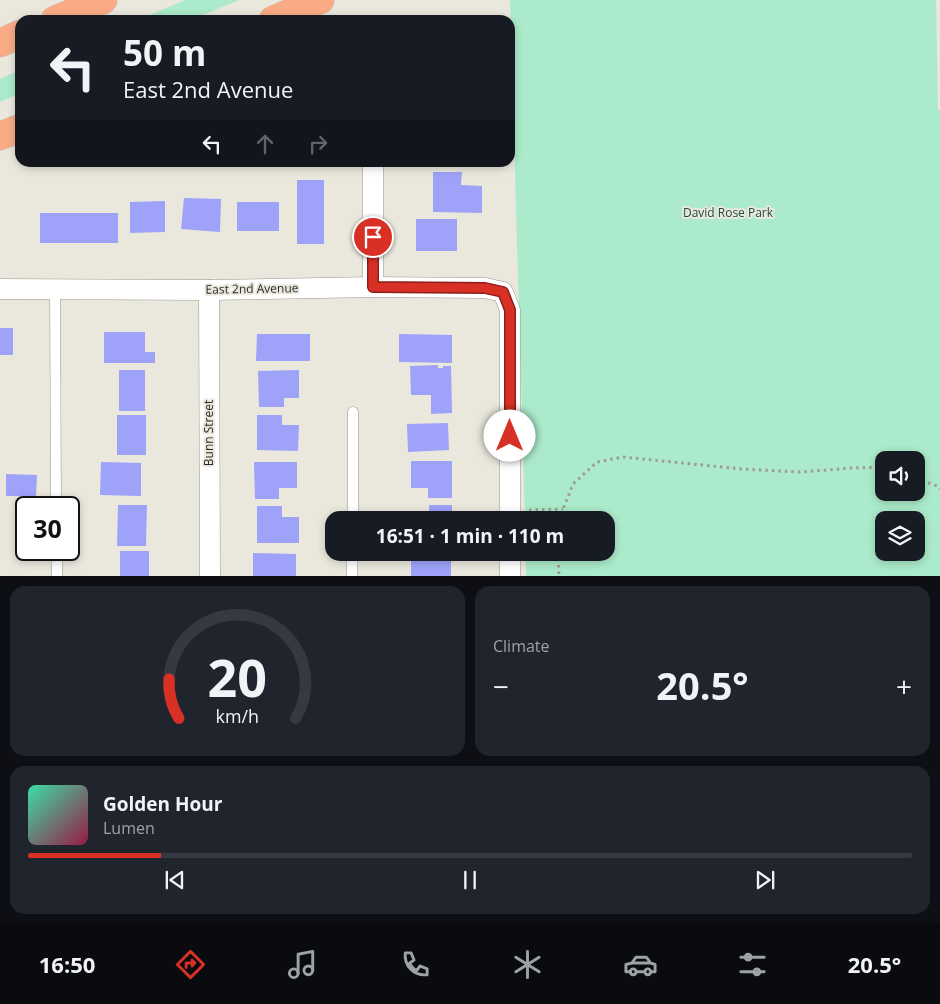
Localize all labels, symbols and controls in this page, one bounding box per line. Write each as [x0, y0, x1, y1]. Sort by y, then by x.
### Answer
text: 50 m [123, 29, 206, 76]
icon: left [40, 35, 105, 100]
text: East 2nd Avenue [123, 74, 293, 104]
icon: left [198, 130, 226, 158]
icon: ahead [251, 130, 279, 158]
icon: right [304, 130, 332, 158]
park label: David Rose Park [683, 204, 774, 221]
pin [352, 216, 394, 258]
icon: arrive [359, 223, 387, 251]
street label: East 2nd Avenue [205, 279, 299, 298]
street label: Bunn Street [200, 400, 217, 466]
position arrow [483, 409, 535, 461]
map controls [875, 451, 925, 561]
button: sound [875, 451, 925, 501]
speed limit sign: 30 [15, 496, 80, 561]
button: layers [875, 511, 925, 561]
text: 16:51 · 1 min · 110 m [376, 523, 564, 549]
text: Climate [493, 635, 550, 657]
text: 20 [208, 641, 267, 712]
text: 20.5° [656, 659, 749, 711]
text: − [493, 667, 509, 705]
text: + [896, 667, 912, 705]
text: km/h [216, 704, 259, 728]
text: Golden Hour [103, 791, 222, 817]
text: Lumen [103, 817, 155, 839]
icon: previous [161, 866, 189, 894]
icon: pause [456, 866, 484, 894]
icon: next [751, 866, 779, 894]
icon: directions [173, 947, 208, 982]
icon: music [285, 947, 320, 982]
icon: phone [398, 947, 433, 982]
icon: climate [510, 947, 545, 982]
icon: car [623, 947, 658, 982]
icon: filters [735, 947, 770, 982]
text: 16:50 [39, 949, 95, 979]
text: 20.5° [848, 949, 901, 979]

